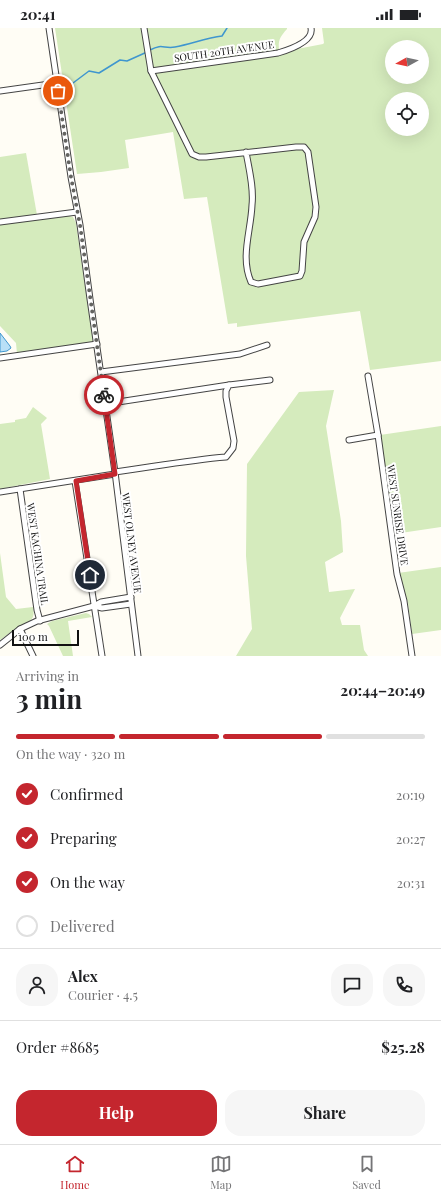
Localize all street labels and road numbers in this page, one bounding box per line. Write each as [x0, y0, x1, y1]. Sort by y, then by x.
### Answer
street label: SOUTH 20TH AVENUE [173, 37, 275, 65]
street label: WEST SUNRISE DRIVE [384, 463, 412, 566]
street label: WEST OLNEY AVENUE [119, 491, 145, 594]
street label: WEST KACHINA TRAIL [24, 501, 52, 606]

